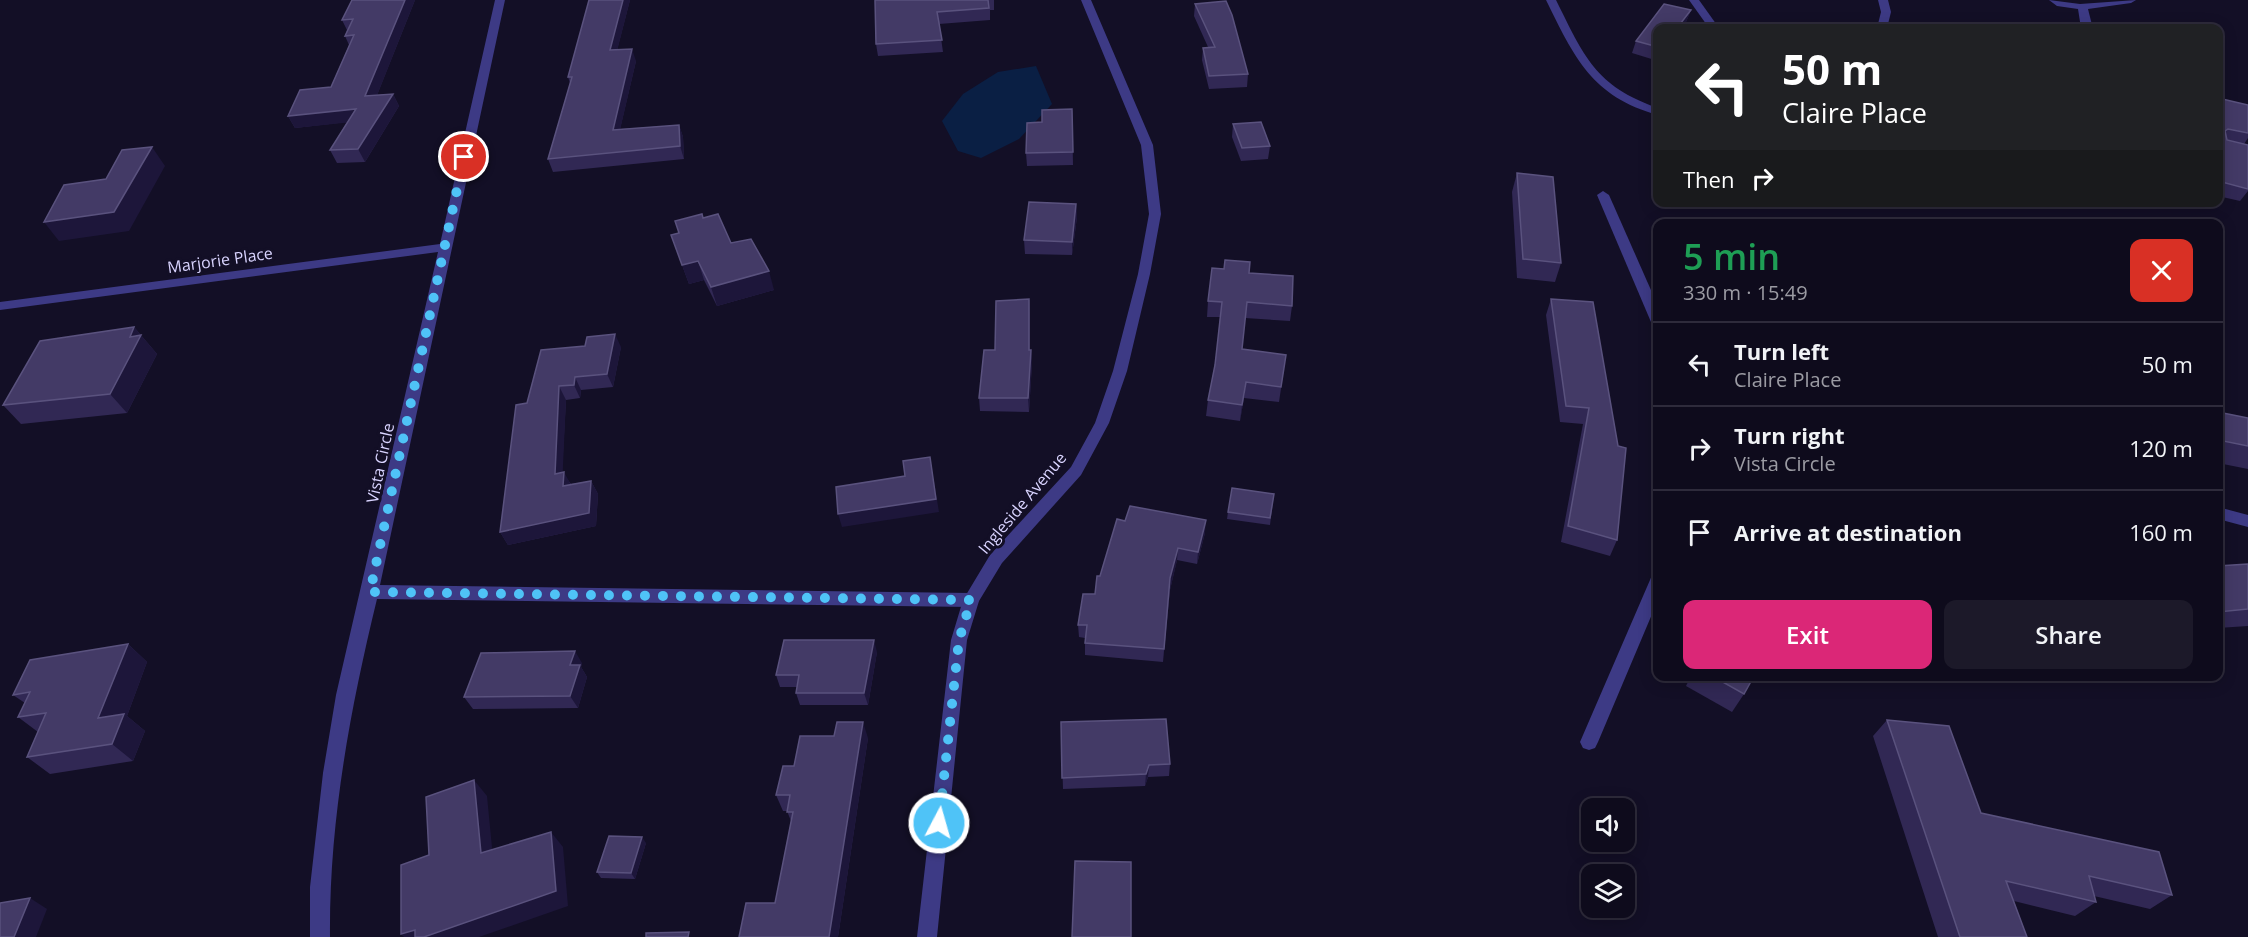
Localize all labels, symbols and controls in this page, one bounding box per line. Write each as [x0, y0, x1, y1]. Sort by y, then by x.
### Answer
text: 50 m [1782, 40, 1882, 97]
icon: left [1683, 48, 1761, 126]
text: Claire Place [1782, 94, 1927, 131]
pin [438, 131, 489, 182]
icon: arrive [447, 140, 480, 173]
icon: right [1746, 162, 1779, 195]
text: Then [1683, 164, 1734, 194]
text: 5 min [1683, 232, 1780, 281]
button: close [2130, 239, 2193, 302]
street label: Marjorie Place [166, 242, 274, 278]
text: 330 m · 15:49 [1683, 279, 1808, 306]
text: Turn left [1734, 336, 1829, 366]
icon: left [1683, 348, 1716, 381]
text: 50 m [2142, 349, 2193, 379]
text: Claire Place [1734, 366, 1841, 393]
text: Turn right [1734, 420, 1845, 450]
street label: Vista Circle [361, 421, 399, 505]
icon: right [1683, 432, 1716, 465]
text: 120 m [2129, 433, 2193, 463]
street label: Ingleside Avenue [973, 448, 1071, 558]
text: Vista Circle [1734, 450, 1836, 477]
icon: arrive [1683, 516, 1716, 549]
text: Arrive at destination [1734, 517, 1962, 547]
text: 160 m [2129, 517, 2193, 547]
button: Exit [1683, 600, 1932, 669]
button: Share [1944, 600, 2193, 669]
position arrow [907, 791, 971, 855]
map controls [1581, 798, 1635, 918]
button: sound [1581, 798, 1635, 852]
button: layers [1581, 864, 1635, 918]

